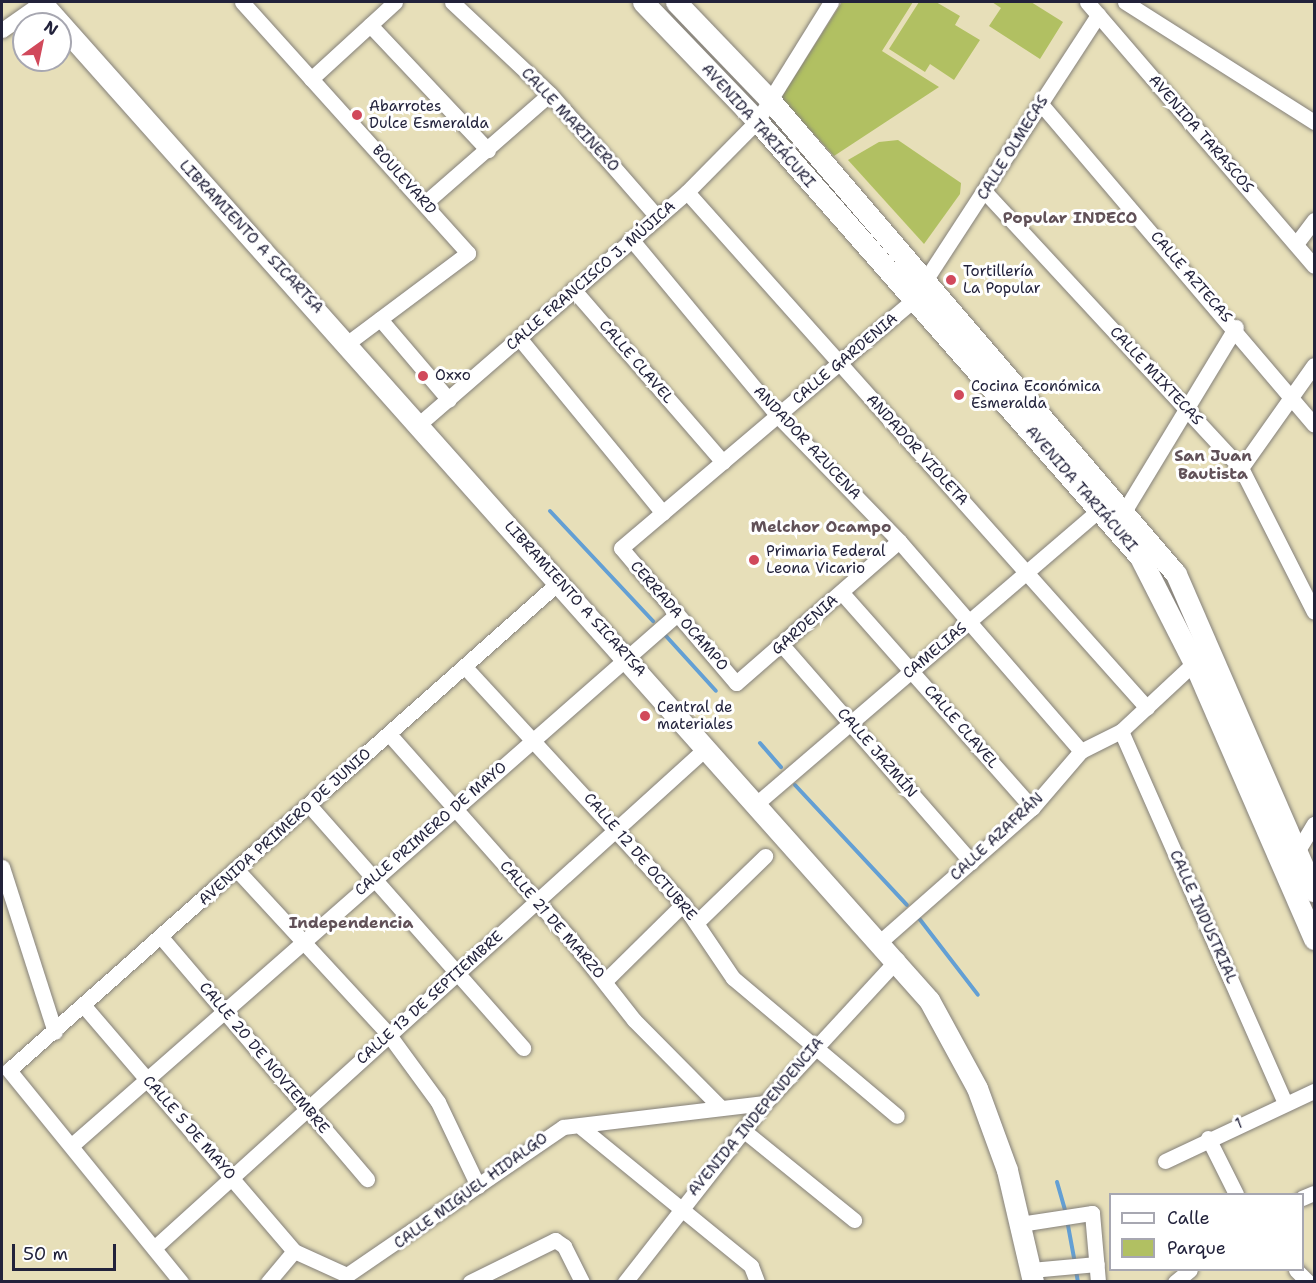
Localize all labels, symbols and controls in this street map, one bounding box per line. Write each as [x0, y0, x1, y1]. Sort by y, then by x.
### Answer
north arrow [12, 12, 72, 72]
text: N [40, 16, 62, 40]
street label: AVENIDA TARIÁCURI [698, 60, 818, 192]
street label: CALLE MARINERO [517, 64, 623, 176]
street label: AVENIDA TARASCOS [1145, 71, 1257, 197]
street label: CALLE OLMECAS [974, 93, 1052, 203]
place label: Abarrotes Dulce Esmeralda [369, 97, 489, 132]
marker: Abarrotes Dulce Esmeralda [350, 108, 364, 122]
street label: BOULEVARD [368, 142, 440, 218]
street label: LIBRAMIENTO A SICARTSA [175, 157, 327, 317]
street label: CALLE FRANCISCO J. MÚJICA [503, 198, 679, 354]
district label: Popular INDECO [1003, 208, 1137, 228]
street label: CALLE AZTECAS [1147, 228, 1235, 326]
place label: Tortillería La Popular [963, 262, 1041, 297]
marker: Tortillería La Popular [944, 273, 958, 287]
street label: CALLE GARDENIA [789, 310, 901, 408]
street label: CALLE CLAVEL [595, 317, 677, 407]
street label: CALLE MIXTECAS [1106, 323, 1206, 429]
place label: Oxxo [435, 367, 471, 385]
marker: Oxxo [416, 369, 430, 383]
place label: Cocina Económica Esmeralda [971, 377, 1101, 412]
street label: ANDADOR AZUCENA [750, 382, 864, 504]
marker: Cocina Económica Esmeralda [952, 388, 966, 402]
street label: ANDADOR VIOLETA [862, 391, 972, 509]
street label: AVENIDA TARIÁCURI [1021, 422, 1141, 556]
district label: San Juan Bautista [1174, 446, 1252, 484]
district label: Melchor Ocampo [751, 517, 891, 537]
street label: LIBRAMIENTO A SICARTSA [500, 518, 650, 680]
place label: Primaria Federal Leona Vicario [766, 542, 886, 577]
marker: Primaria Federal Leona Vicario [747, 553, 761, 567]
street label: CERRADA OCAMPO [626, 557, 732, 675]
street label: GARDENIA [768, 591, 842, 659]
street label: CAMELIAS [899, 619, 971, 683]
street label: CALLE CLAVEL [920, 682, 1002, 772]
place label: Central de materiales [657, 698, 733, 733]
street label: CALLE JAZMÍN [833, 705, 921, 801]
marker: Central de materiales [638, 709, 652, 723]
street label: AVENIDA PRIMERO DE JUNIO [195, 745, 375, 909]
street label: CALLE PRIMERO DE MAYO [351, 758, 511, 900]
street label: CALLE AZAFRÁN [947, 789, 1047, 885]
street label: CALLE 12 DE OCTUBRE [580, 790, 700, 924]
street label: CALLE INDUSTRIAL [1165, 848, 1241, 986]
street label: CALLE 21 DE MARZO [496, 857, 608, 983]
district label: Independencia [289, 913, 413, 933]
street label: CALLE 13 DE SEPTIEMBRE [353, 928, 507, 1068]
street label: CALLE 20 DE NOVIEMBRE [195, 979, 333, 1137]
street label: AVENIDA INDEPENDENCIA [684, 1034, 828, 1200]
street label: CALLE 5 DE MAYO [139, 1072, 239, 1184]
street label: 1 [1232, 1115, 1246, 1133]
street label: CALLE MIGUEL HIDALGO [391, 1129, 551, 1253]
legend [1109, 1193, 1304, 1271]
text: Calle [1167, 1206, 1210, 1230]
scale bar [15, 1232, 118, 1270]
text: Parque [1167, 1236, 1226, 1260]
text: 50 m [23, 1242, 68, 1266]

